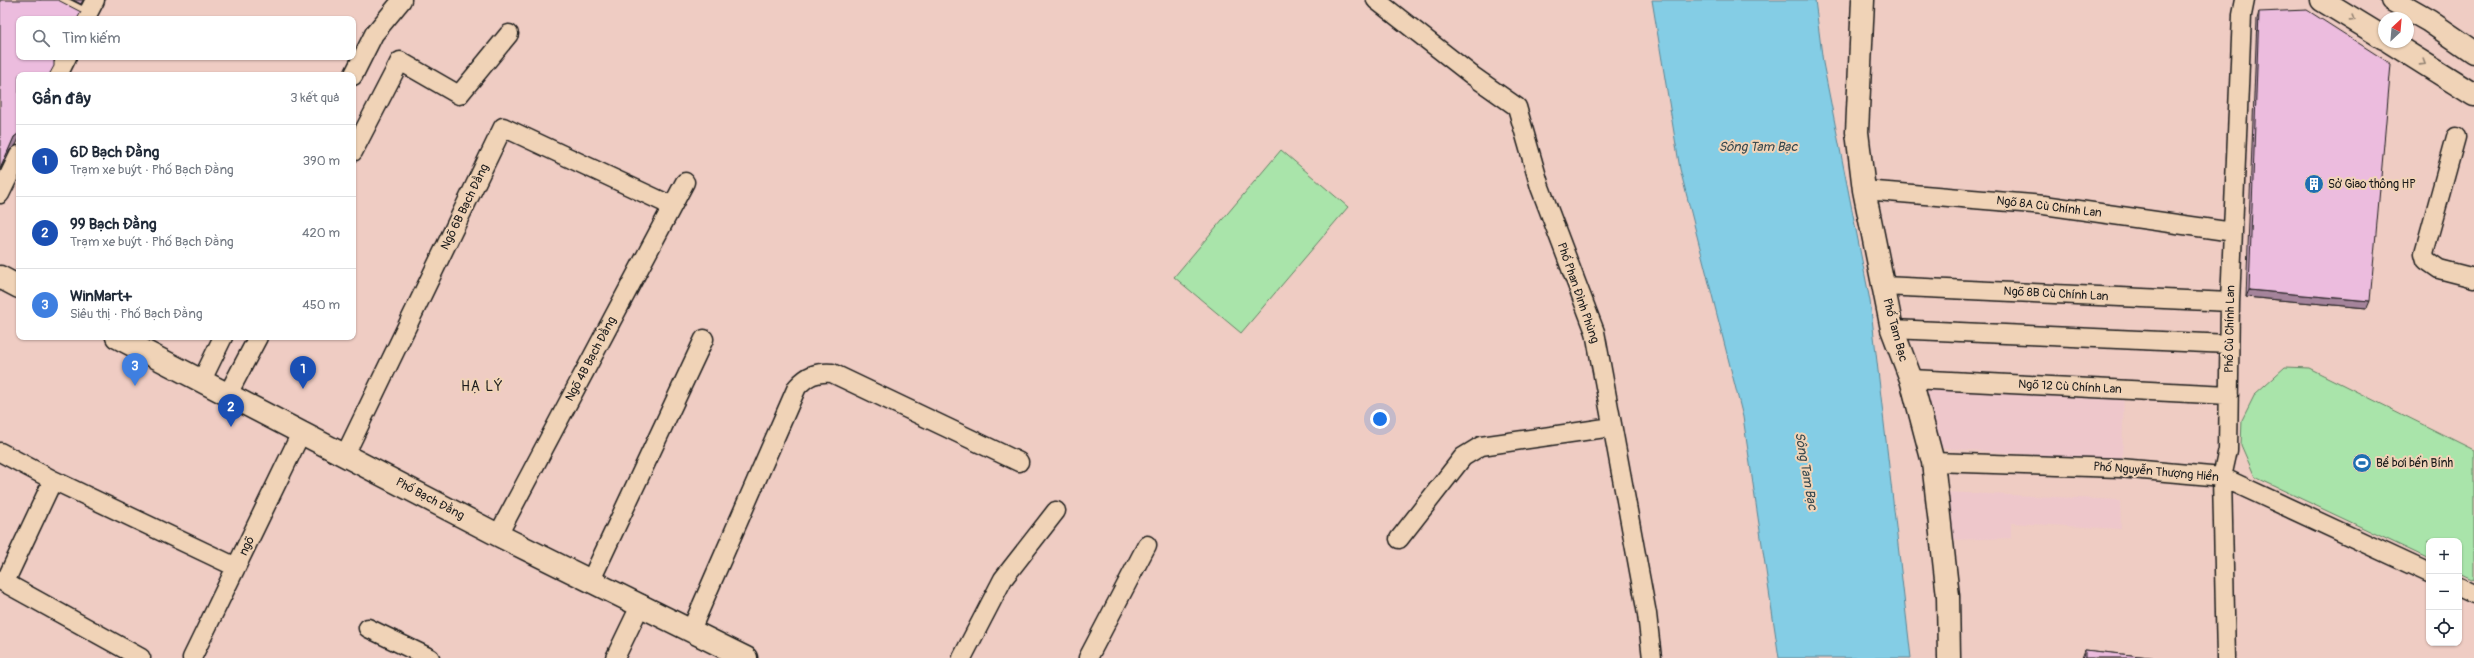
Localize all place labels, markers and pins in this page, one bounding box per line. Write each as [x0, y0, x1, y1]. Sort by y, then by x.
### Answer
building icon: Sở Giao thông HP [2303, 173, 2325, 195]
place label: Sở Giao thông HP [2328, 177, 2416, 192]
pin: 3 [122, 353, 148, 386]
pin: 1 [290, 356, 316, 389]
pin: 2 [218, 394, 244, 427]
sports icon: Bể bơi bến Bính [2351, 452, 2373, 474]
place label: Bể bơi bến Bính [2376, 455, 2454, 471]

